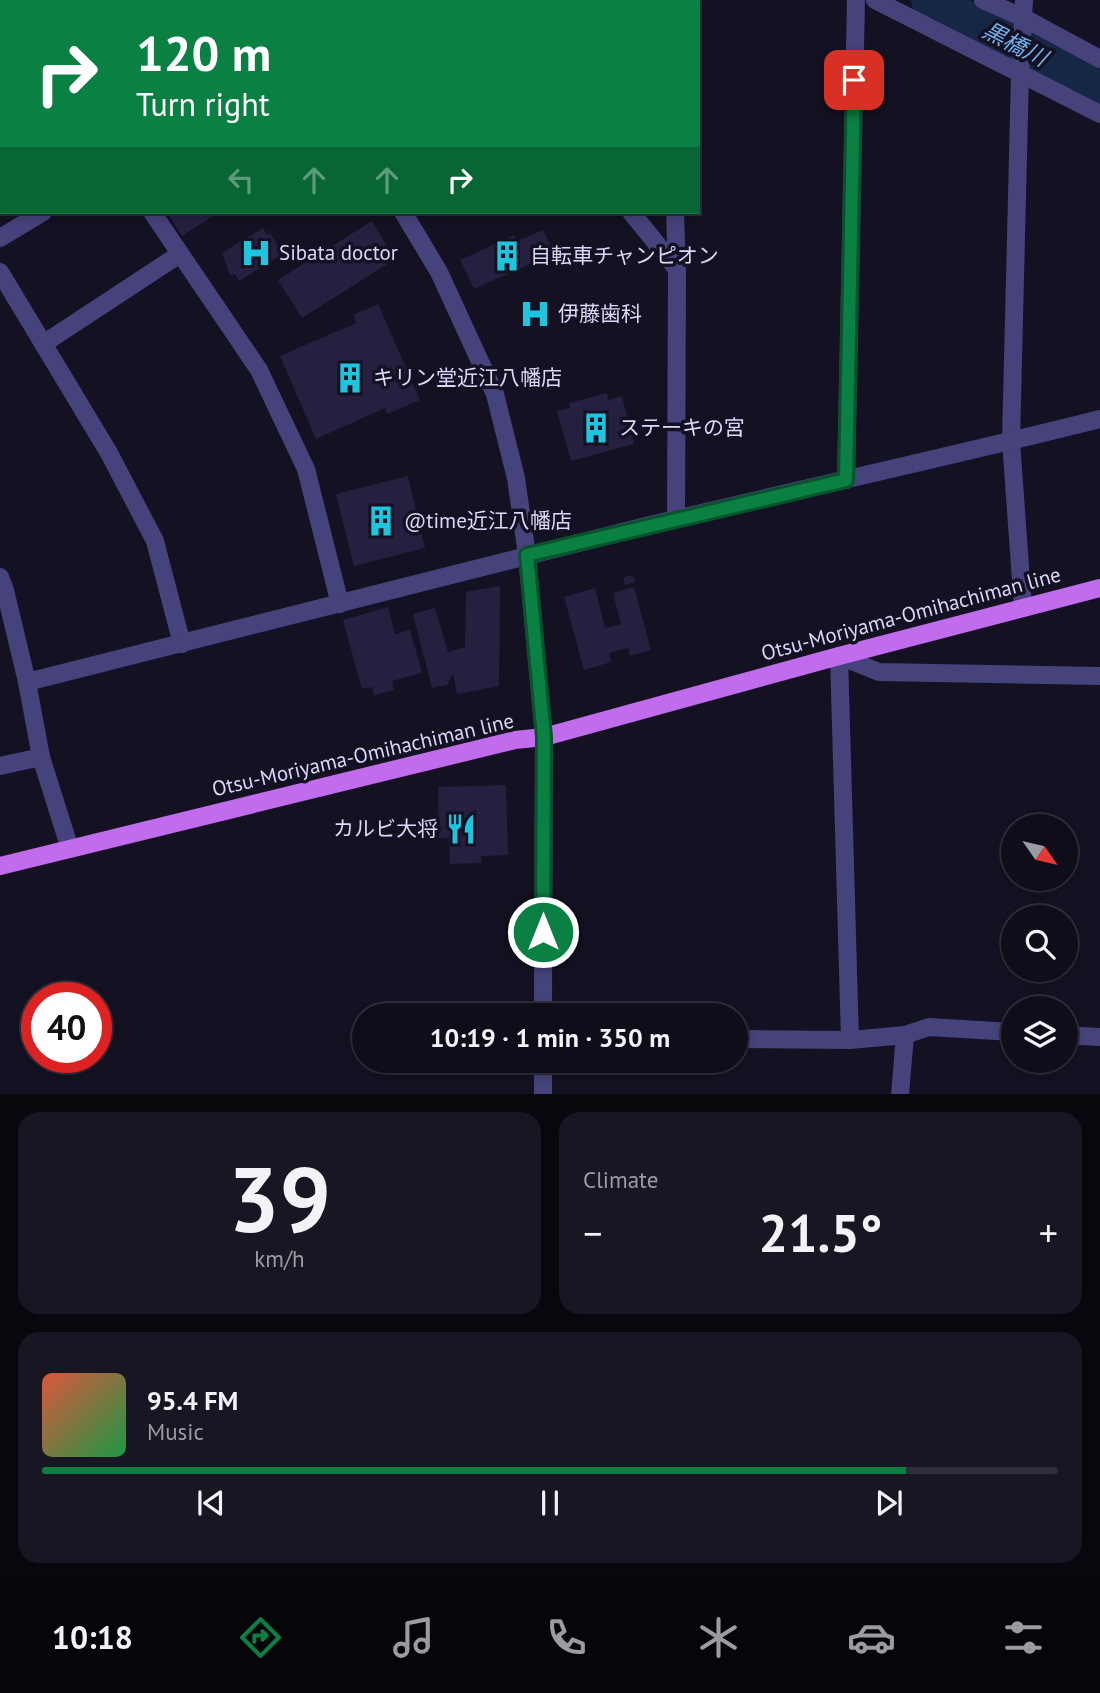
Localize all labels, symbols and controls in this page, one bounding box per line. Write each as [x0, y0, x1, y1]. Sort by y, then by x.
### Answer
water label: 黒橋川 [978, 15, 1055, 73]
text: 120 m [136, 21, 271, 85]
icon: right [21, 28, 112, 119]
pin [824, 50, 884, 110]
icon: arrive [835, 61, 873, 99]
text: Turn right [136, 83, 270, 125]
icon: left [222, 161, 260, 199]
icon: ahead [295, 161, 333, 199]
icon: ahead [368, 161, 406, 199]
icon: right [441, 161, 479, 199]
hospital icon: Sibata doctor [239, 236, 273, 270]
place label: Sibata doctor [279, 239, 398, 266]
building icon: 自転車チャンピオン [490, 239, 524, 273]
place label: 自転車チャンピオン [530, 242, 719, 269]
hospital icon: 伊藤歯科 [518, 297, 552, 331]
place label: 伊藤歯科 [558, 300, 642, 327]
building icon: キリン堂近江八幡店 [333, 361, 367, 395]
place label: キリン堂近江八幡店 [373, 364, 562, 391]
building icon: ステーキの宮 [579, 411, 613, 445]
place label: ステーキの宮 [619, 414, 745, 441]
building icon: @time近江八幡店 [364, 504, 398, 538]
place label: @time近江八幡店 [404, 507, 572, 534]
street label: Otsu-Moriyama-Omihachiman line [758, 560, 1064, 667]
street label: Otsu-Moriyama-Omihachiman line [209, 707, 517, 802]
restaurant icon: カルビ大将 [444, 812, 478, 846]
north arrow [1001, 814, 1078, 891]
map controls [1001, 814, 1078, 1073]
place label: カルビ大将 [333, 815, 438, 842]
position arrow [506, 895, 580, 969]
button: search [1001, 905, 1078, 982]
speed limit sign: 40 [21, 982, 112, 1073]
button: layers [1001, 996, 1078, 1073]
text: 10:19 · 1 min · 350 m [430, 1021, 670, 1054]
text: 39 [228, 1139, 331, 1257]
text: Climate [583, 1165, 658, 1194]
text: 21.5° [759, 1199, 882, 1266]
text: − [583, 1208, 602, 1257]
text: + [1039, 1208, 1058, 1257]
text: km/h [254, 1244, 305, 1273]
text: 95.4 FM [147, 1384, 238, 1417]
text: Music [147, 1417, 204, 1446]
icon: previous [192, 1484, 230, 1522]
icon: pause [531, 1484, 569, 1522]
icon: next [870, 1484, 908, 1522]
icon: directions [236, 1613, 285, 1662]
icon: music [389, 1613, 438, 1662]
icon: phone [542, 1613, 591, 1662]
icon: climate [694, 1613, 743, 1662]
icon: car [847, 1613, 896, 1662]
icon: filters [999, 1613, 1048, 1662]
text: 10:18 [52, 1616, 133, 1658]

